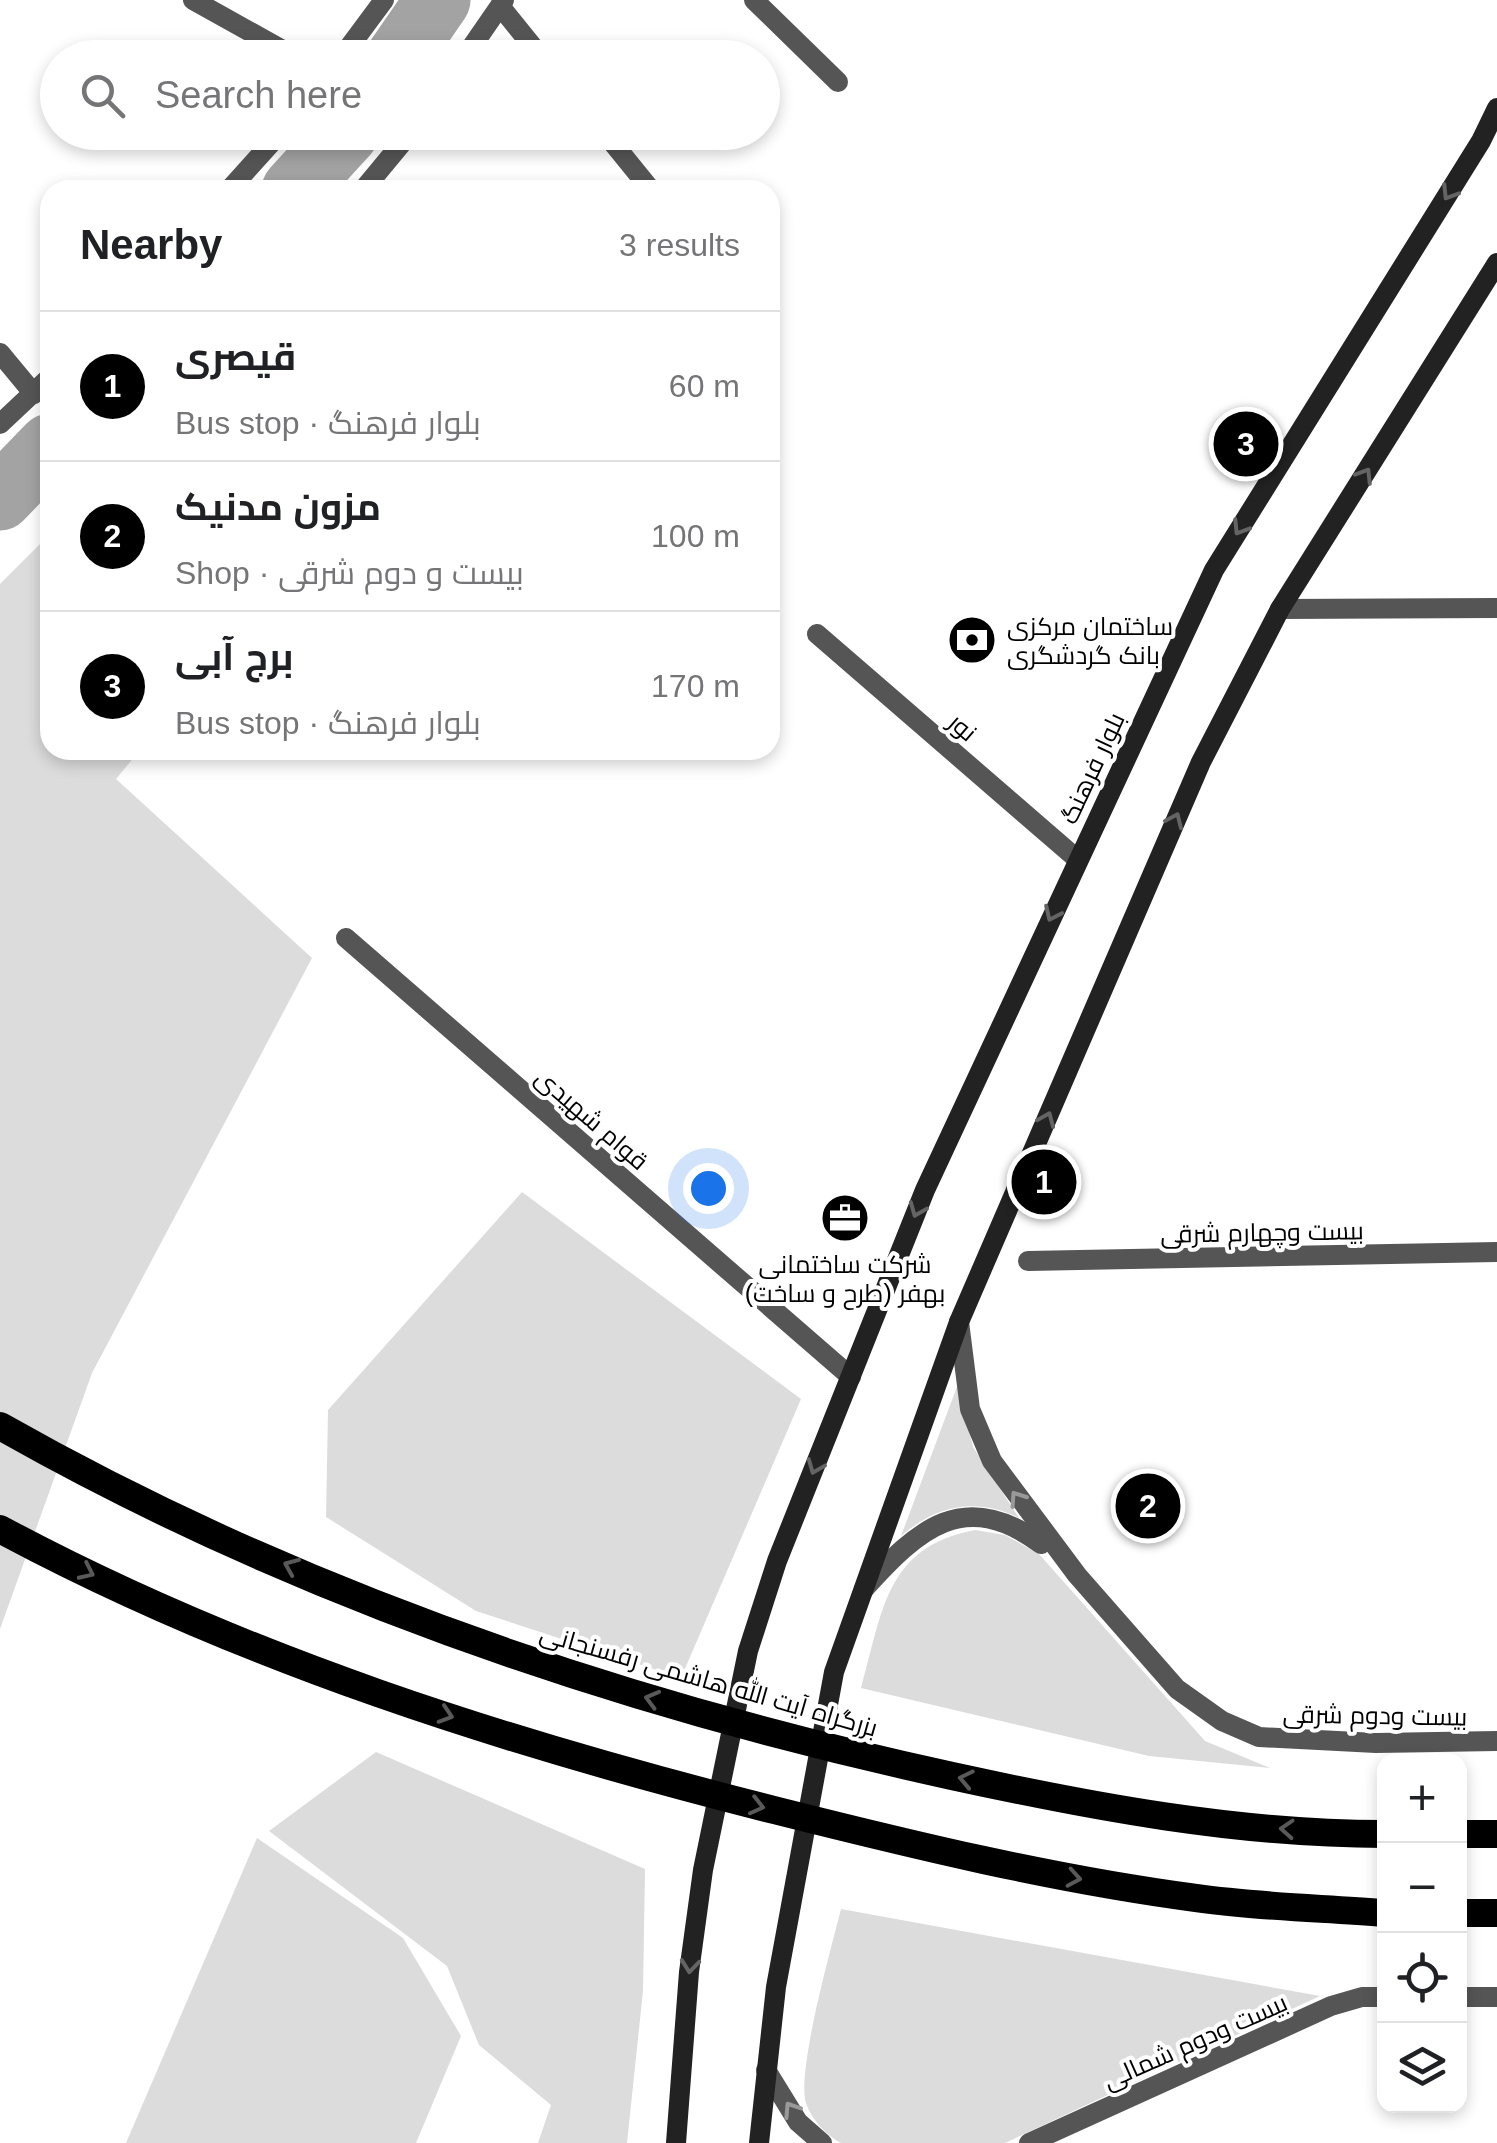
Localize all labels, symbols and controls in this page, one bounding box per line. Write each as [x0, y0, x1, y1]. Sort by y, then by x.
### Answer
search box [40, 40, 780, 150]
icon: search [75, 68, 130, 123]
text: Search here [155, 74, 362, 116]
one-way arrow [1442, 182, 1461, 200]
text: Nearby [80, 221, 222, 268]
text: 3 results [619, 227, 740, 263]
text: قیصری [175, 336, 296, 378]
text: 1 [104, 368, 121, 404]
text: 60 m [669, 368, 740, 404]
text: Bus stop · بلوار فرهنگ [175, 405, 481, 441]
pin: 3 [1214, 406, 1278, 482]
one-way arrow [1353, 467, 1372, 485]
text: مزون مدنیک [175, 486, 381, 528]
one-way arrow [1233, 517, 1252, 535]
text: 2 [104, 518, 121, 554]
text: 100 m [651, 518, 740, 554]
text: Shop · بیست و دوم شرقی [175, 555, 524, 591]
place label: ساختمان مرکزی بانک گردشگری [1007, 612, 1173, 670]
bank icon: ساختمان مرکزی بانک گردشگری [946, 614, 998, 666]
text: برج آبی [175, 636, 294, 678]
text: 3 [104, 668, 121, 704]
text: 170 m [651, 668, 740, 704]
text: Bus stop · بلوار فرهنگ [175, 705, 481, 741]
street label: نور [941, 706, 983, 747]
street label: بلوار فرهنگ [1054, 708, 1131, 828]
one-way arrow [1163, 812, 1183, 830]
one-way arrow [1044, 904, 1064, 922]
street label: قوام شهیدی [528, 1063, 654, 1178]
one-way arrow [1035, 1111, 1055, 1129]
pin: 1 [1012, 1144, 1076, 1220]
your location [683, 1163, 734, 1214]
office icon: شرکت ساختمانی بهفر (طرح و ساخت) [819, 1192, 871, 1244]
one-way arrow [909, 1200, 929, 1218]
street label: بیست وچهارم شرقی [1160, 1216, 1364, 1252]
place label: شرکت ساختمانی بهفر (طرح و ساخت) [745, 1250, 945, 1310]
one-way arrow [806, 1458, 826, 1475]
pin: 2 [1116, 1468, 1180, 1544]
one-way arrow [1011, 1490, 1029, 1509]
one-way arrow [283, 1558, 301, 1578]
one-way arrow [77, 1559, 95, 1579]
street label: بزرگراه آیت الله هاشمی رفسنجانی [537, 1616, 882, 1743]
one-way arrow [644, 1689, 661, 1710]
street label: بیست ودوم شرقی [1282, 1699, 1468, 1735]
one-way arrow [436, 1704, 453, 1724]
map controls [1377, 1753, 1467, 2113]
button: + [1377, 1753, 1467, 1843]
one-way arrow [958, 1770, 975, 1791]
one-way arrow [748, 1794, 765, 1815]
one-way arrow [1279, 1818, 1295, 1840]
button: − [1377, 1843, 1467, 1933]
one-way arrow [1066, 1867, 1082, 1888]
button: locate [1377, 1933, 1467, 2023]
one-way arrow [680, 1959, 701, 1975]
street label: بیست ودوم شمالی [1099, 1988, 1293, 2098]
button: layers [1377, 2023, 1467, 2113]
one-way arrow [784, 2102, 803, 2120]

